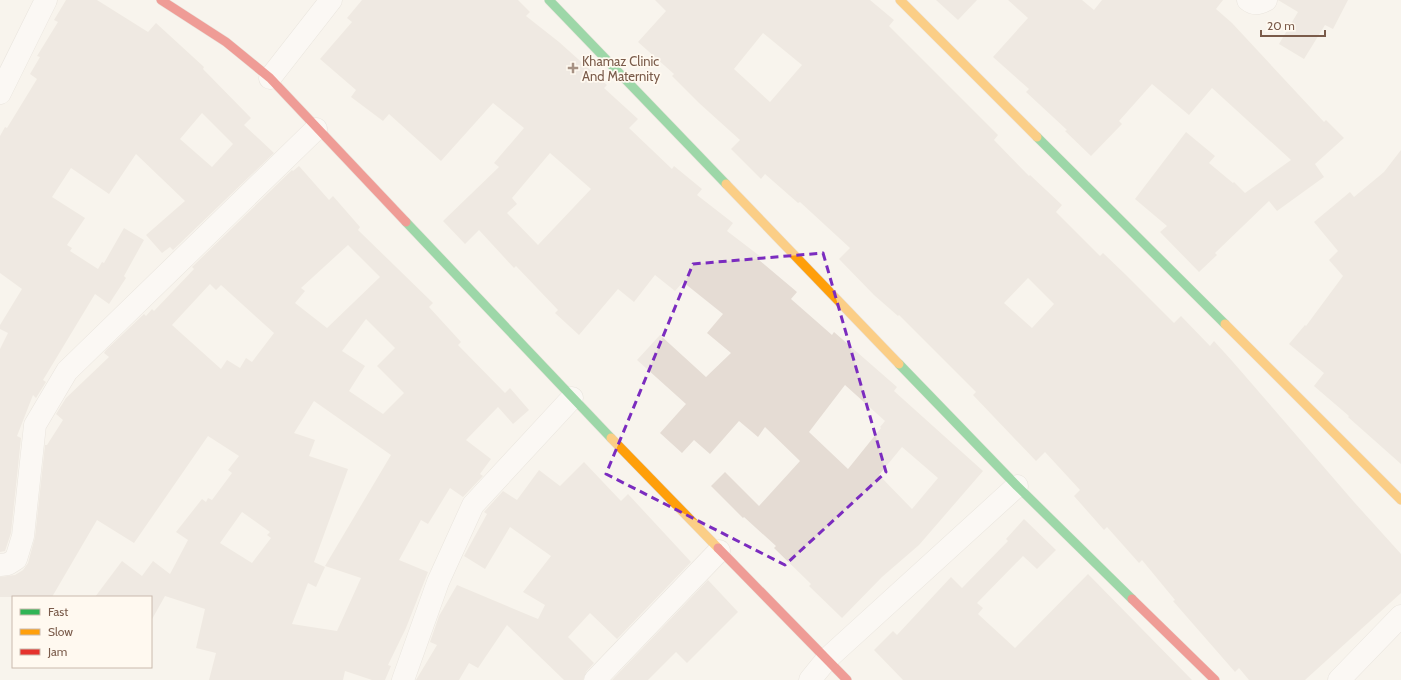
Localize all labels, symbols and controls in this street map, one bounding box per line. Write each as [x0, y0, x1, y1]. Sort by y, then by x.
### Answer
scale bar [1261, 12, 1325, 38]
text: 20 m [1267, 18, 1295, 33]
place label: Khamaz Clinic And Maternity [582, 53, 661, 84]
marker: Khamaz Clinic And Maternity [567, 62, 579, 74]
legend [12, 596, 152, 668]
text: Fast [48, 604, 68, 619]
text: Slow [48, 624, 73, 639]
text: Jam [47, 644, 67, 659]

